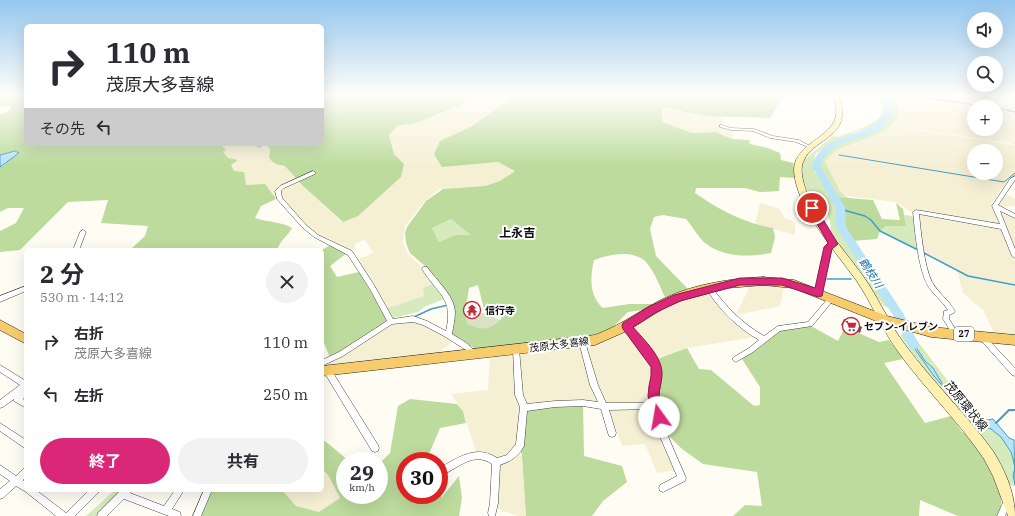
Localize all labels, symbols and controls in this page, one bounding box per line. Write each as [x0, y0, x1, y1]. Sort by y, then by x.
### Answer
map controls [967, 12, 1003, 180]
button: sound [967, 12, 1003, 48]
text: 110 m [106, 34, 190, 71]
icon: right [40, 40, 92, 92]
button: search [967, 56, 1003, 92]
text: 茂原大多喜線 [106, 73, 214, 96]
button: + [967, 100, 1003, 136]
icon: left [93, 116, 115, 138]
text: その先 [40, 119, 85, 138]
button: − [967, 144, 1003, 180]
pin [795, 191, 829, 225]
icon: arrive [801, 197, 823, 219]
district label: 上永吉 [499, 225, 535, 240]
water label: 鶴枝川 [856, 255, 886, 291]
text: 2 分 [40, 258, 84, 290]
button: close [266, 261, 308, 303]
text: 530 m · 14:12 [40, 289, 124, 306]
temple icon: 信行寺 [462, 300, 482, 320]
place label: 信行寺 [485, 304, 515, 317]
supermarket icon: セブン-イレブン [841, 316, 861, 336]
place label: セブン-イレブン [864, 320, 938, 333]
text: 右折 [74, 324, 104, 343]
road number: 27 [954, 327, 974, 341]
icon: right [40, 331, 62, 353]
text: 110 m [263, 333, 308, 352]
street label: 茂原大多喜線 [528, 334, 590, 355]
text: 茂原大多喜線 [74, 345, 152, 362]
street label: 茂原環状線 [942, 378, 991, 434]
icon: left [40, 383, 62, 405]
text: 250 m [263, 385, 308, 404]
text: 左折 [74, 386, 104, 405]
position arrow [638, 396, 680, 438]
button: 終了 [40, 438, 170, 484]
button: 共有 [178, 438, 308, 484]
speed limit sign: 30 [396, 452, 448, 504]
text: 29 [350, 459, 374, 486]
text: km/h [349, 481, 375, 494]

